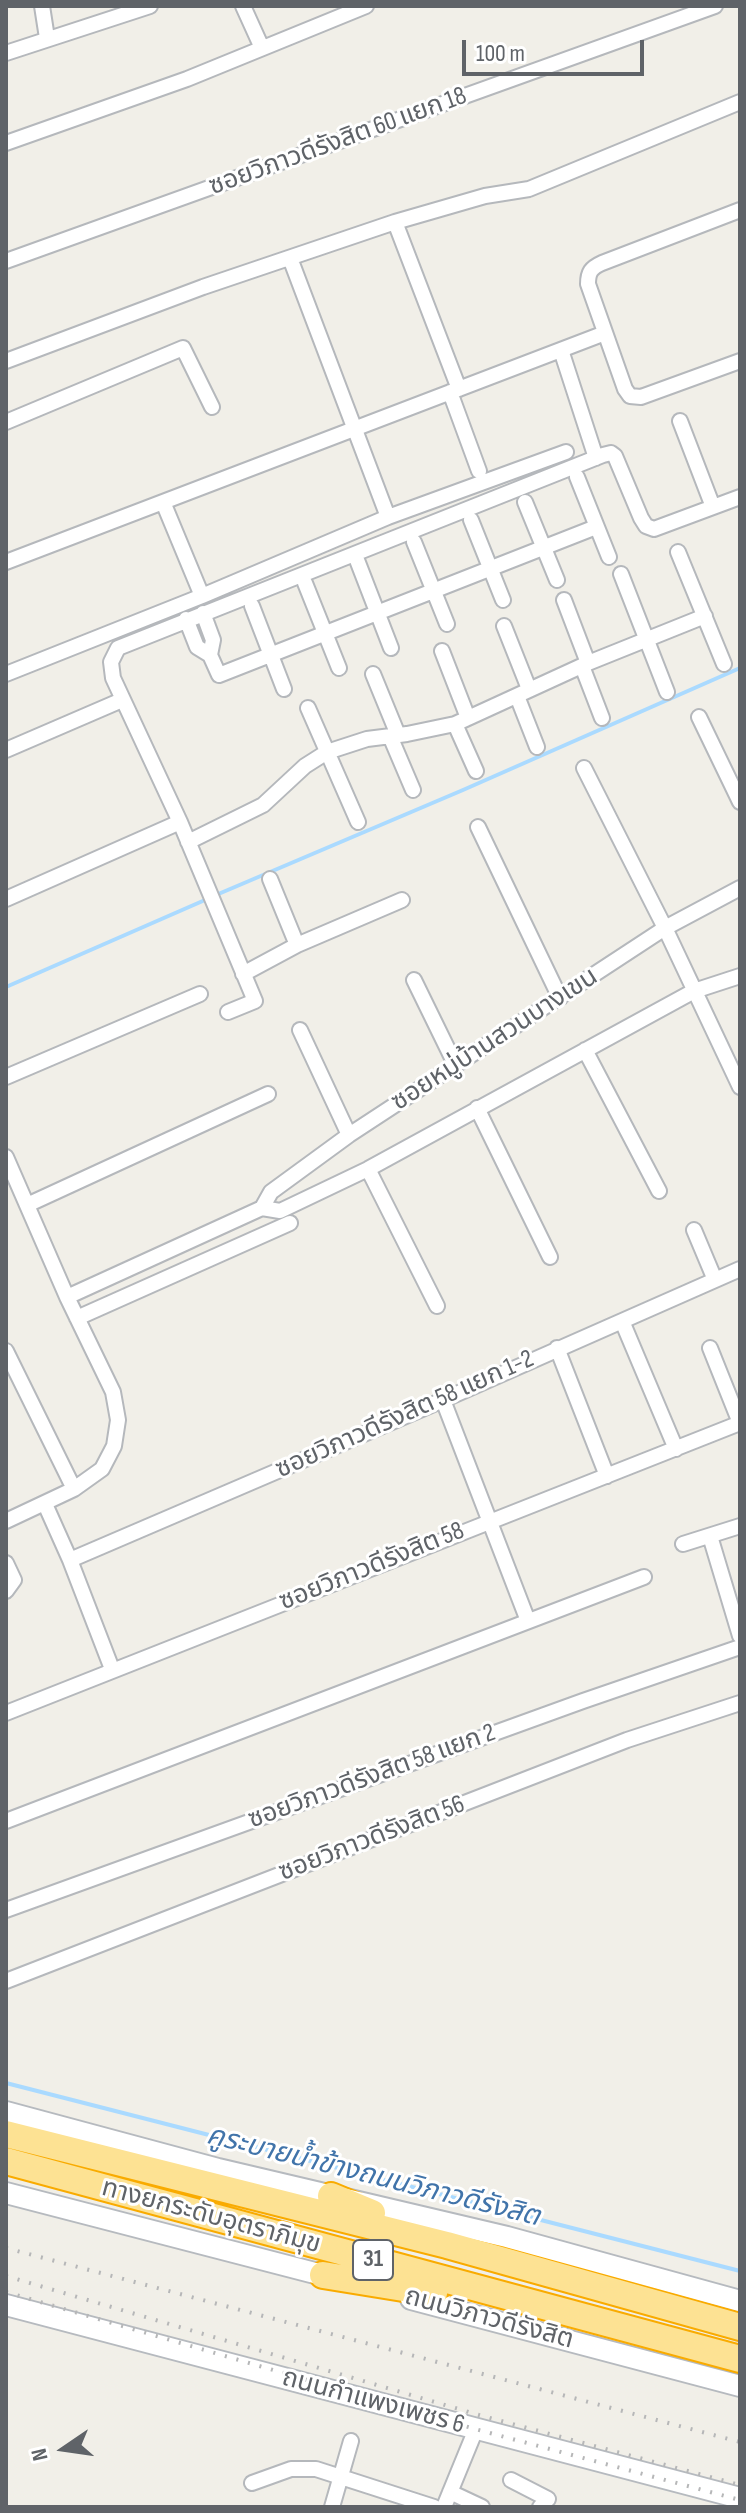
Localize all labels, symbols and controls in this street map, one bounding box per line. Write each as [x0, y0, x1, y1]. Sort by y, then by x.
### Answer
scale bar [466, 24, 648, 74]
text: 100 m [476, 39, 525, 68]
street label: ซอยวิภาวดีรังสิต 60 แยก 18 [205, 81, 471, 203]
street label: ซอยหมู่บ้านสวนบางเขน [386, 962, 604, 1118]
street label: ซอยวิภาวดีรังสิต 58 แยก 1-2 [271, 1344, 539, 1486]
street label: ซอยวิภาวดีรังสิต 58 [275, 1516, 469, 1618]
street label: ซอยวิภาวดีรังสิต 58 แยก 2 [244, 1718, 500, 1836]
street label: ซอยวิภาวดีรังสิต 56 [275, 1789, 469, 1889]
water label: คูระบายน้ำข้างถนนวิภาวดีรังสิต [203, 2119, 543, 2235]
street label: ทางยกระดับอุตราภิมุข [98, 2173, 324, 2261]
road number: 31 [353, 2240, 393, 2280]
street label: ถนนวิภาวดีรังสิต [401, 2281, 577, 2357]
street label: ถนนกำแพงเพชร 6 [278, 2363, 468, 2441]
north arrow [24, 2409, 104, 2489]
text: N [26, 2446, 55, 2463]

